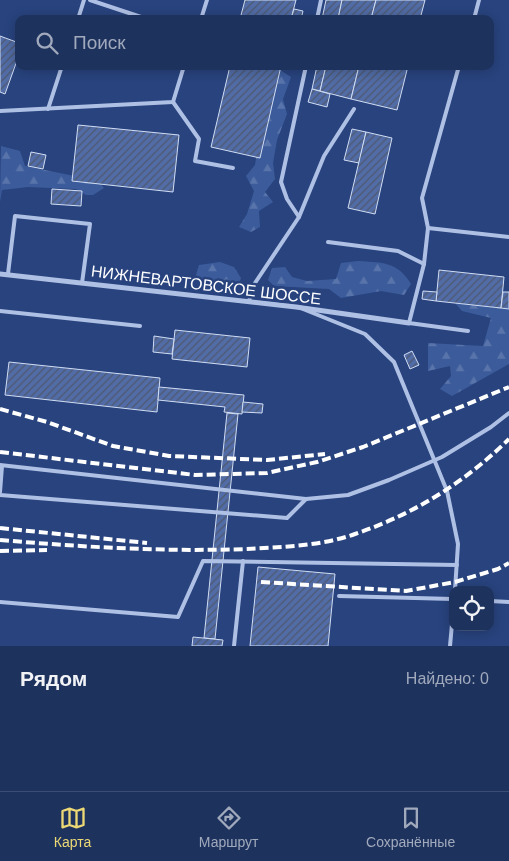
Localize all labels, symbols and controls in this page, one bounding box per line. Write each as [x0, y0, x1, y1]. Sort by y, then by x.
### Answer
search box [15, 15, 494, 70]
icon: search [33, 29, 61, 57]
text: Поиск [73, 32, 126, 53]
street label: НИЖНЕВАРТОВСКОЕ ШОССЕ [90, 262, 322, 308]
map controls [449, 586, 494, 631]
button: locate [449, 586, 494, 631]
text: Рядом [20, 667, 87, 690]
text: Найдено: 0 [406, 670, 489, 687]
tab: Карта [54, 804, 91, 850]
tab: Маршрут [199, 804, 258, 850]
tab: Сохранённые [366, 804, 455, 850]

